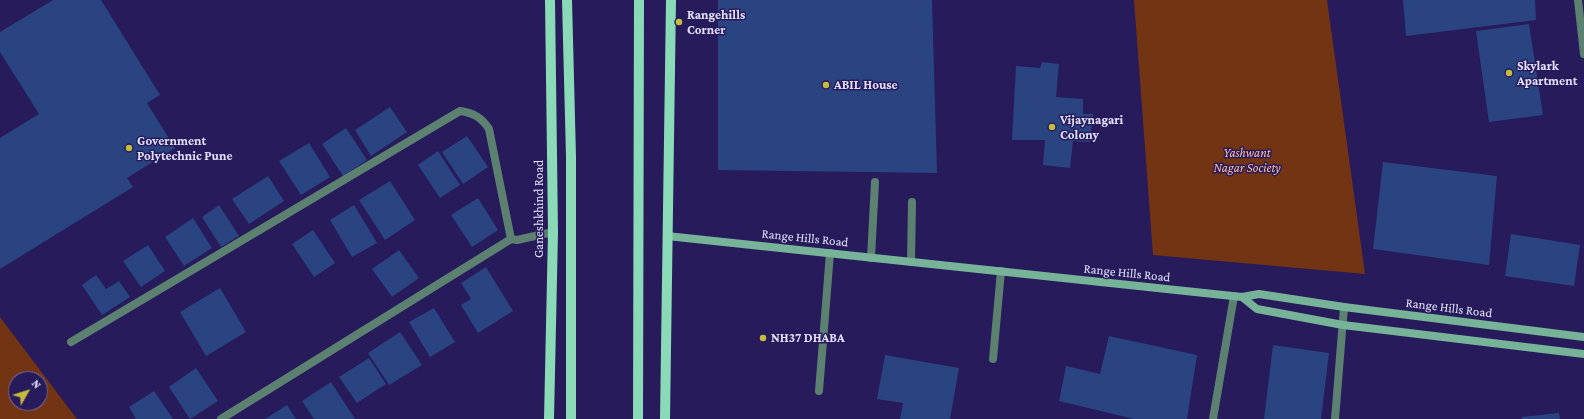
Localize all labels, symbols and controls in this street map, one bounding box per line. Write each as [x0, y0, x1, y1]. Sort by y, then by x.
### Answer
place label: Rangehills Corner [687, 7, 745, 38]
marker: Rangehills Corner [674, 17, 684, 27]
place label: Skylark Apartment [1517, 58, 1577, 89]
marker: Skylark Apartment [1504, 68, 1514, 78]
place label: ABIL House [834, 77, 898, 93]
marker: ABIL House [821, 80, 831, 90]
place label: Vijaynagari Colony [1060, 112, 1123, 143]
marker: Vijaynagari Colony [1047, 122, 1057, 132]
place label: Government Polytechnic Pune [137, 133, 232, 164]
marker: Government Polytechnic Pune [124, 143, 134, 153]
park label: Yashwant Nagar Society [1213, 145, 1281, 176]
street label: Ganeshkhind Road [531, 160, 547, 258]
street label: Range Hills Road [761, 226, 849, 250]
street label: Range Hills Road [1083, 261, 1171, 285]
street label: Range Hills Road [1405, 295, 1493, 321]
place label: NH37 DHABA [771, 330, 845, 346]
marker: NH37 DHABA [758, 333, 768, 343]
north arrow [8, 371, 48, 411]
text: N [30, 377, 44, 391]

